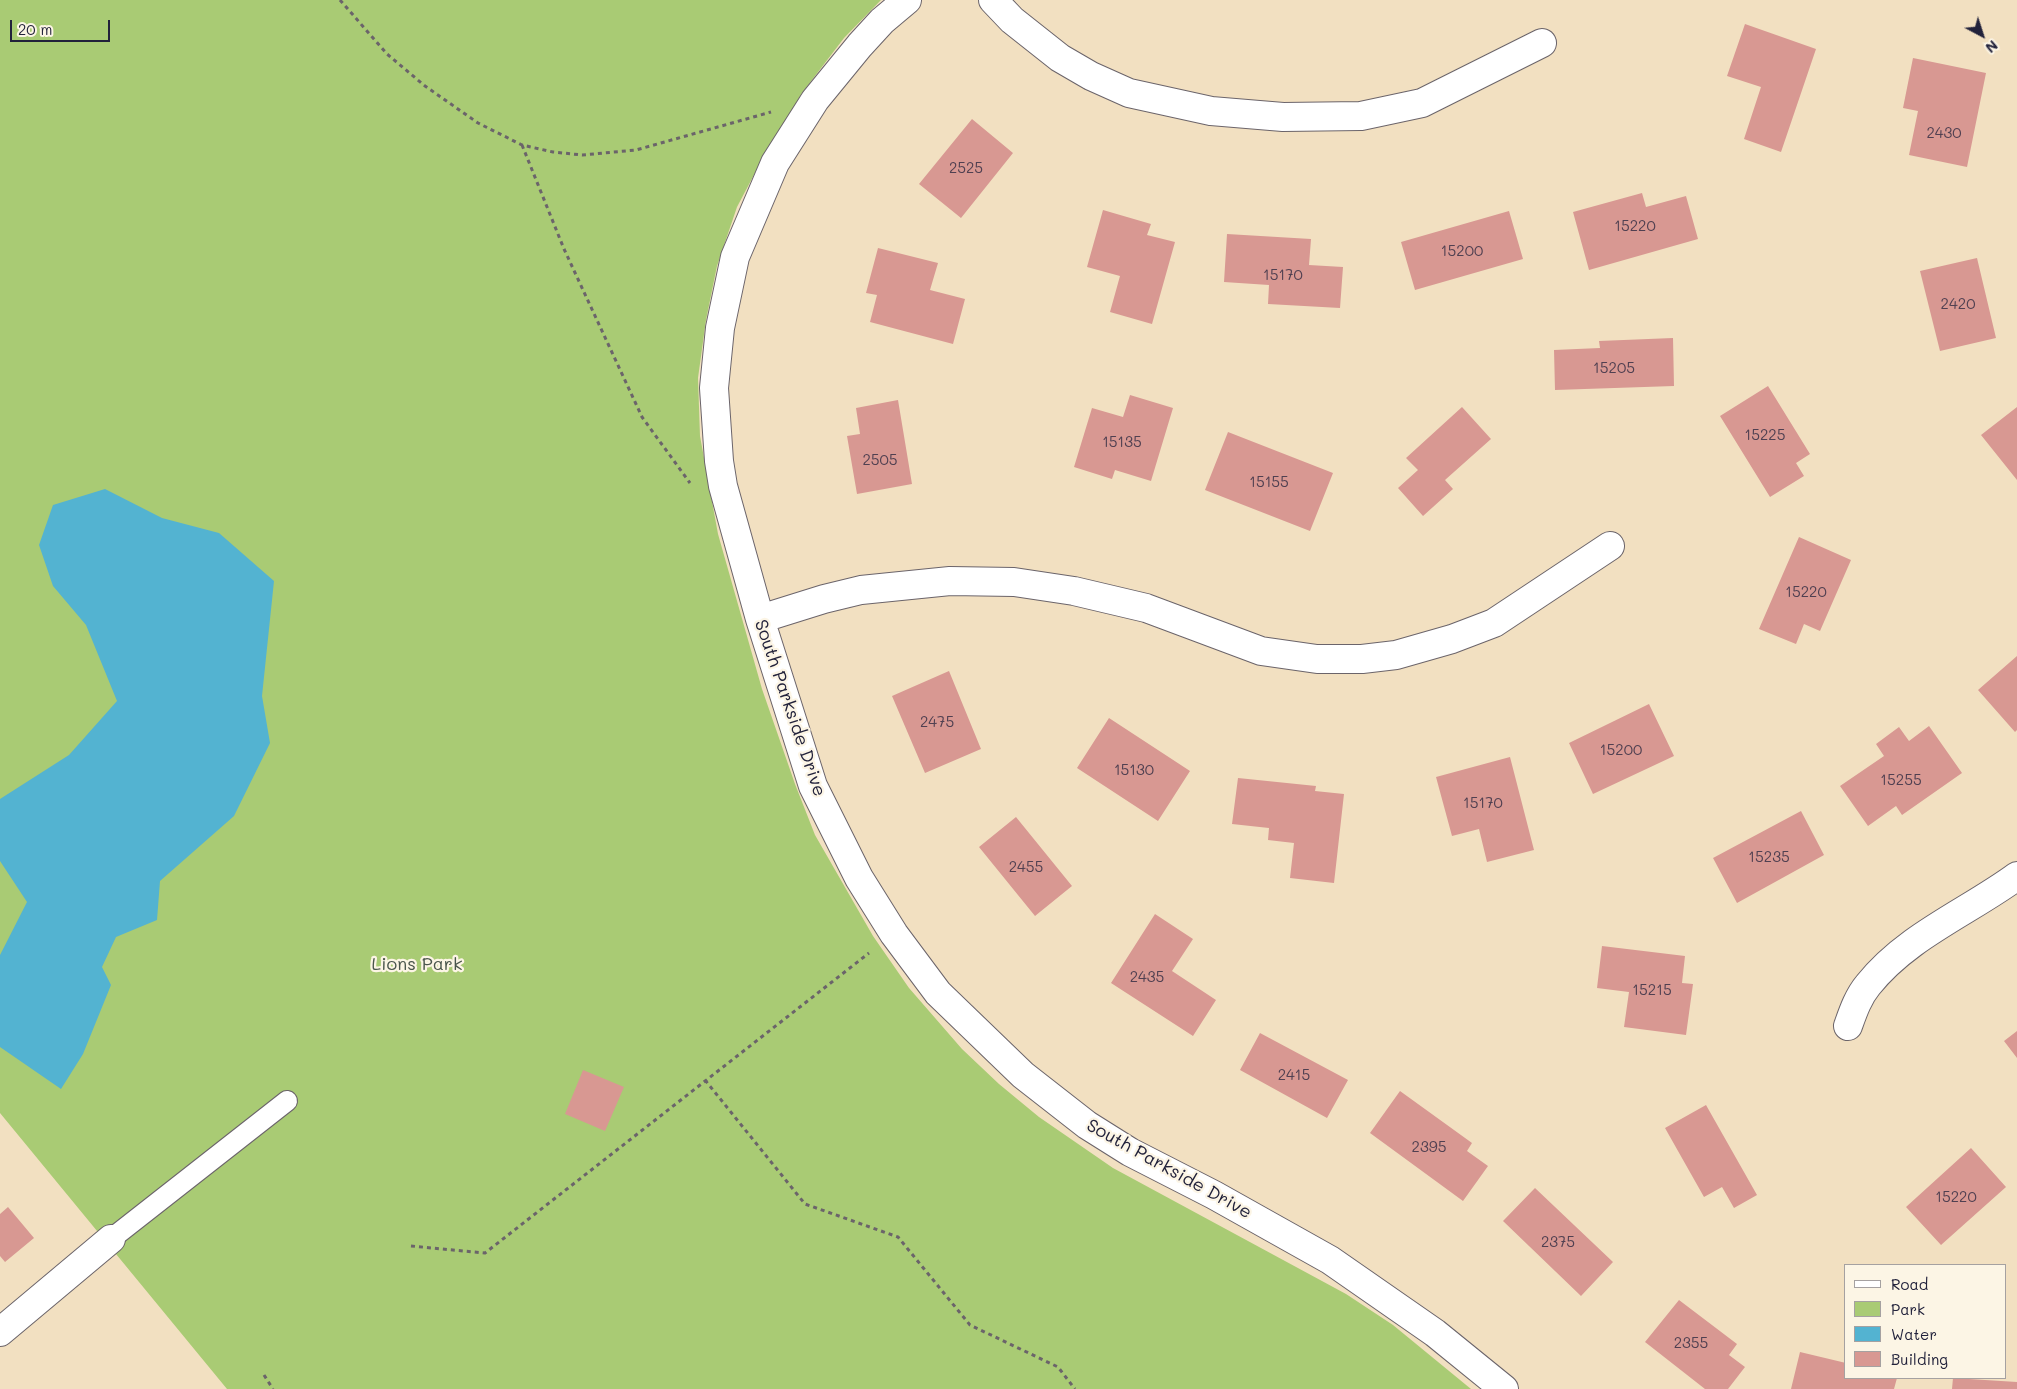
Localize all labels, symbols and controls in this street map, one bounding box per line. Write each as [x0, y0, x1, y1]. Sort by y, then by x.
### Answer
scale bar [12, 10, 112, 42]
north arrow [1957, 10, 2007, 60]
text: 20 m [18, 19, 52, 39]
text: N [1982, 36, 2002, 58]
house number: 2430 [1926, 124, 1962, 142]
house number: 2525 [949, 159, 983, 177]
house number: 15220 [1614, 217, 1656, 235]
house number: 15200 [1441, 242, 1483, 260]
house number: 15170 [1263, 266, 1303, 284]
house number: 2420 [1941, 295, 1975, 313]
house number: 15205 [1593, 359, 1635, 377]
house number: 15225 [1745, 426, 1785, 444]
house number: 15135 [1102, 433, 1142, 451]
house number: 2505 [862, 451, 898, 469]
house number: 15155 [1249, 473, 1289, 491]
house number: 15220 [1785, 583, 1827, 601]
street label: South Parkside Drive [750, 617, 830, 799]
house number: 2475 [920, 713, 954, 731]
house number: 15200 [1600, 741, 1642, 759]
house number: 15130 [1114, 761, 1154, 779]
house number: 15255 [1880, 771, 1922, 789]
house number: 15170 [1463, 794, 1503, 812]
house number: 15235 [1748, 848, 1790, 866]
house number: 2455 [1009, 858, 1043, 876]
park label: Lions Park [372, 953, 462, 975]
house number: 2435 [1130, 968, 1164, 986]
house number: 15215 [1632, 981, 1672, 999]
house number: 2415 [1278, 1066, 1310, 1084]
street label: South Parkside Drive [1083, 1115, 1255, 1223]
house number: 2395 [1412, 1138, 1446, 1156]
house number: 15220 [1935, 1188, 1977, 1206]
house number: 2375 [1541, 1233, 1575, 1251]
legend [1844, 1264, 2007, 1379]
text: Road [1891, 1274, 1928, 1294]
text: Park [1891, 1299, 1925, 1319]
text: Water [1891, 1324, 1937, 1344]
house number: 2355 [1674, 1334, 1708, 1352]
text: Building [1891, 1349, 1948, 1369]

